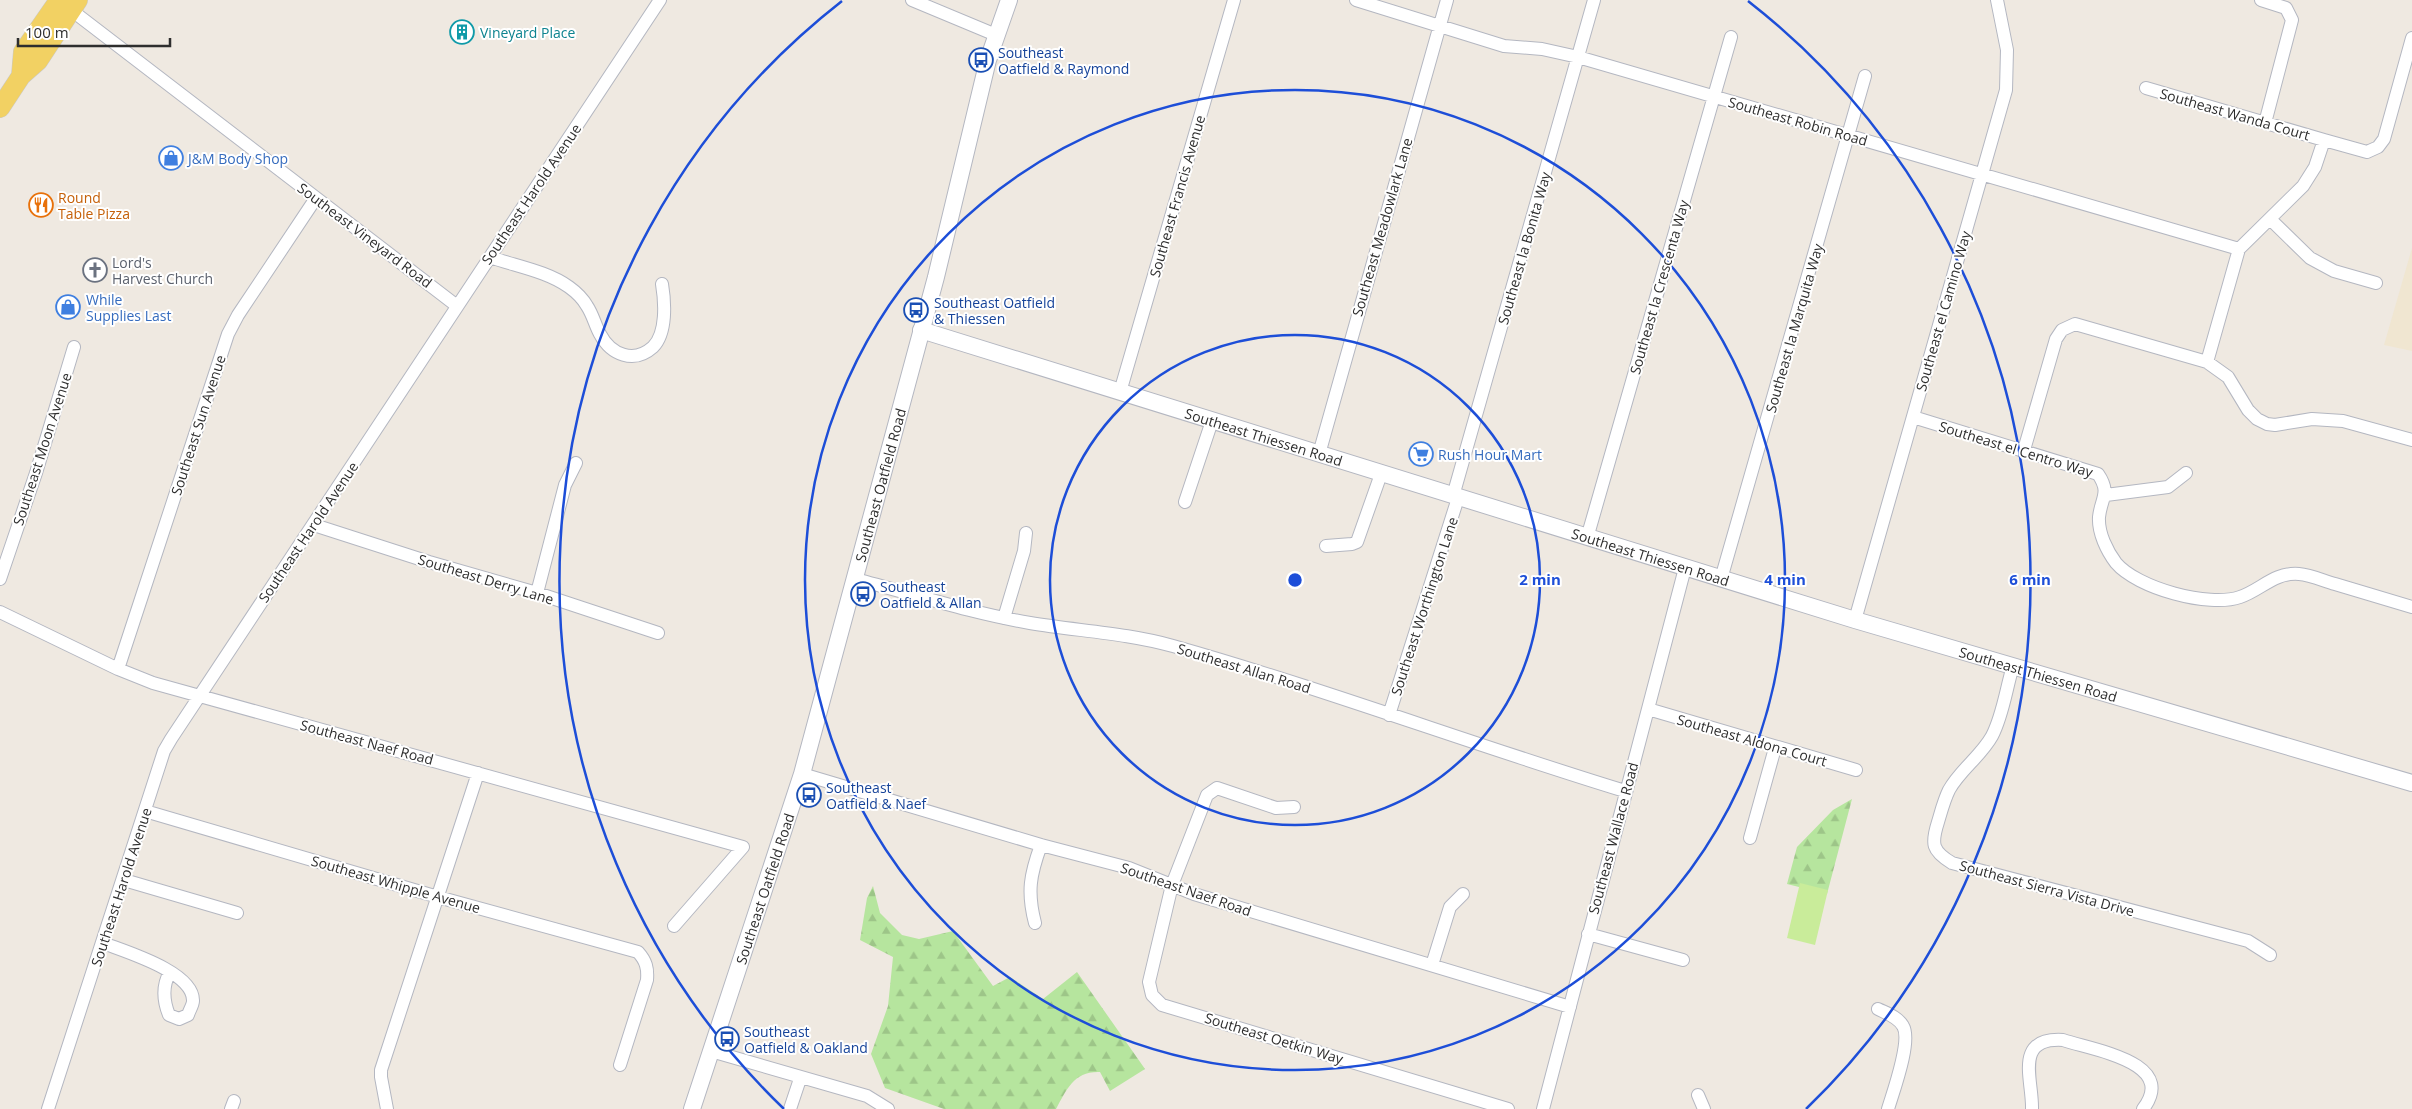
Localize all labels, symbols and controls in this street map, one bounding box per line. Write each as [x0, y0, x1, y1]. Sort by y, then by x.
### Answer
scale bar [18, 15, 170, 47]
building icon: Vineyard Place [449, 19, 475, 45]
text: 100 m [25, 22, 69, 42]
place label: Vineyard Place [480, 23, 575, 42]
place label: Southeast Oatfield & Raymond [998, 43, 1129, 78]
bus stop icon: Southeast Oatfield & Raymond [968, 47, 994, 73]
street label: Southeast Wanda Court [2158, 84, 2312, 144]
street label: Southeast Robin Road [1726, 92, 1870, 150]
street label: Southeast Francis Avenue [1145, 113, 1209, 279]
street label: Southeast Harold Avenue [477, 120, 585, 268]
street label: Southeast Meadowlark Lane [1347, 135, 1417, 318]
shop icon: J&M Body Shop [158, 145, 184, 171]
place label: J&M Body Shop [186, 149, 288, 168]
street label: Southeast la Bonita Way [1493, 169, 1555, 326]
street label: Southeast Vineyard Road [294, 178, 436, 292]
place label: Round Table Pizza [58, 188, 130, 223]
restaurant icon: Round Table Pizza [28, 192, 54, 218]
street label: Southeast la Crescenta Way [1625, 197, 1693, 376]
street label: Southeast el Camino Way [1911, 228, 1975, 393]
street label: Southeast la Marquita Way [1761, 240, 1828, 415]
place label: Lord's Harvest Church [112, 253, 213, 288]
church icon: Lord's Harvest Church [82, 257, 108, 283]
place label: While Supplies Last [86, 290, 171, 325]
place label: Southeast Oatfield & Thiessen [934, 293, 1055, 328]
shop icon: While Supplies Last [55, 294, 81, 320]
bus stop icon: Southeast Oatfield & Thiessen [903, 297, 929, 323]
street label: Southeast Sun Avenue [166, 352, 230, 498]
street label: Southeast Moon Avenue [8, 370, 76, 528]
street label: Southeast Thiessen Road [1183, 403, 1345, 470]
street label: Southeast Oatfield Road [850, 406, 910, 564]
street label: Southeast el Centro Way [1937, 417, 2096, 482]
supermarket icon: Rush Hour Mart [1408, 441, 1434, 467]
place label: Rush Hour Mart [1438, 445, 1542, 464]
street label: Southeast Harold Avenue [254, 458, 362, 606]
street label: Southeast Worthington Lane [1386, 514, 1462, 698]
street label: Southeast Thiessen Road [1570, 523, 1732, 590]
street label: Southeast Derry Lane [416, 549, 556, 609]
text: 2 min [1519, 569, 1561, 589]
text: 4 min [1764, 569, 1806, 589]
text: 6 min [2009, 569, 2051, 589]
centre of rings [1286, 571, 1304, 589]
place label: Southeast Oatfield & Allan [880, 577, 982, 612]
bus stop icon: Southeast Oatfield & Allan [850, 581, 876, 607]
street label: Southeast Allan Road [1175, 639, 1313, 697]
street label: Southeast Thiessen Road [1957, 642, 2120, 706]
street label: Southeast Aldona Court [1675, 709, 1829, 771]
street label: Southeast Naef Road [298, 715, 436, 769]
street label: Southeast Wallace Road [1584, 760, 1642, 916]
place label: Southeast Oatfield & Naef [826, 778, 928, 813]
bus stop icon: Southeast Oatfield & Naef [796, 782, 822, 808]
street label: Southeast Harold Avenue [86, 805, 156, 969]
street label: Southeast Oatfield Road [731, 810, 798, 967]
street label: Southeast Whipple Avenue [309, 851, 483, 917]
street label: Southeast Sierra Vista Drive [1957, 855, 2137, 921]
street label: Southeast Naef Road [1118, 858, 1254, 920]
street label: Southeast Oetkin Way [1202, 1008, 1346, 1068]
place label: Southeast Oatfield & Oakland [744, 1022, 868, 1057]
bus stop icon: Southeast Oatfield & Oakland [714, 1026, 740, 1052]

